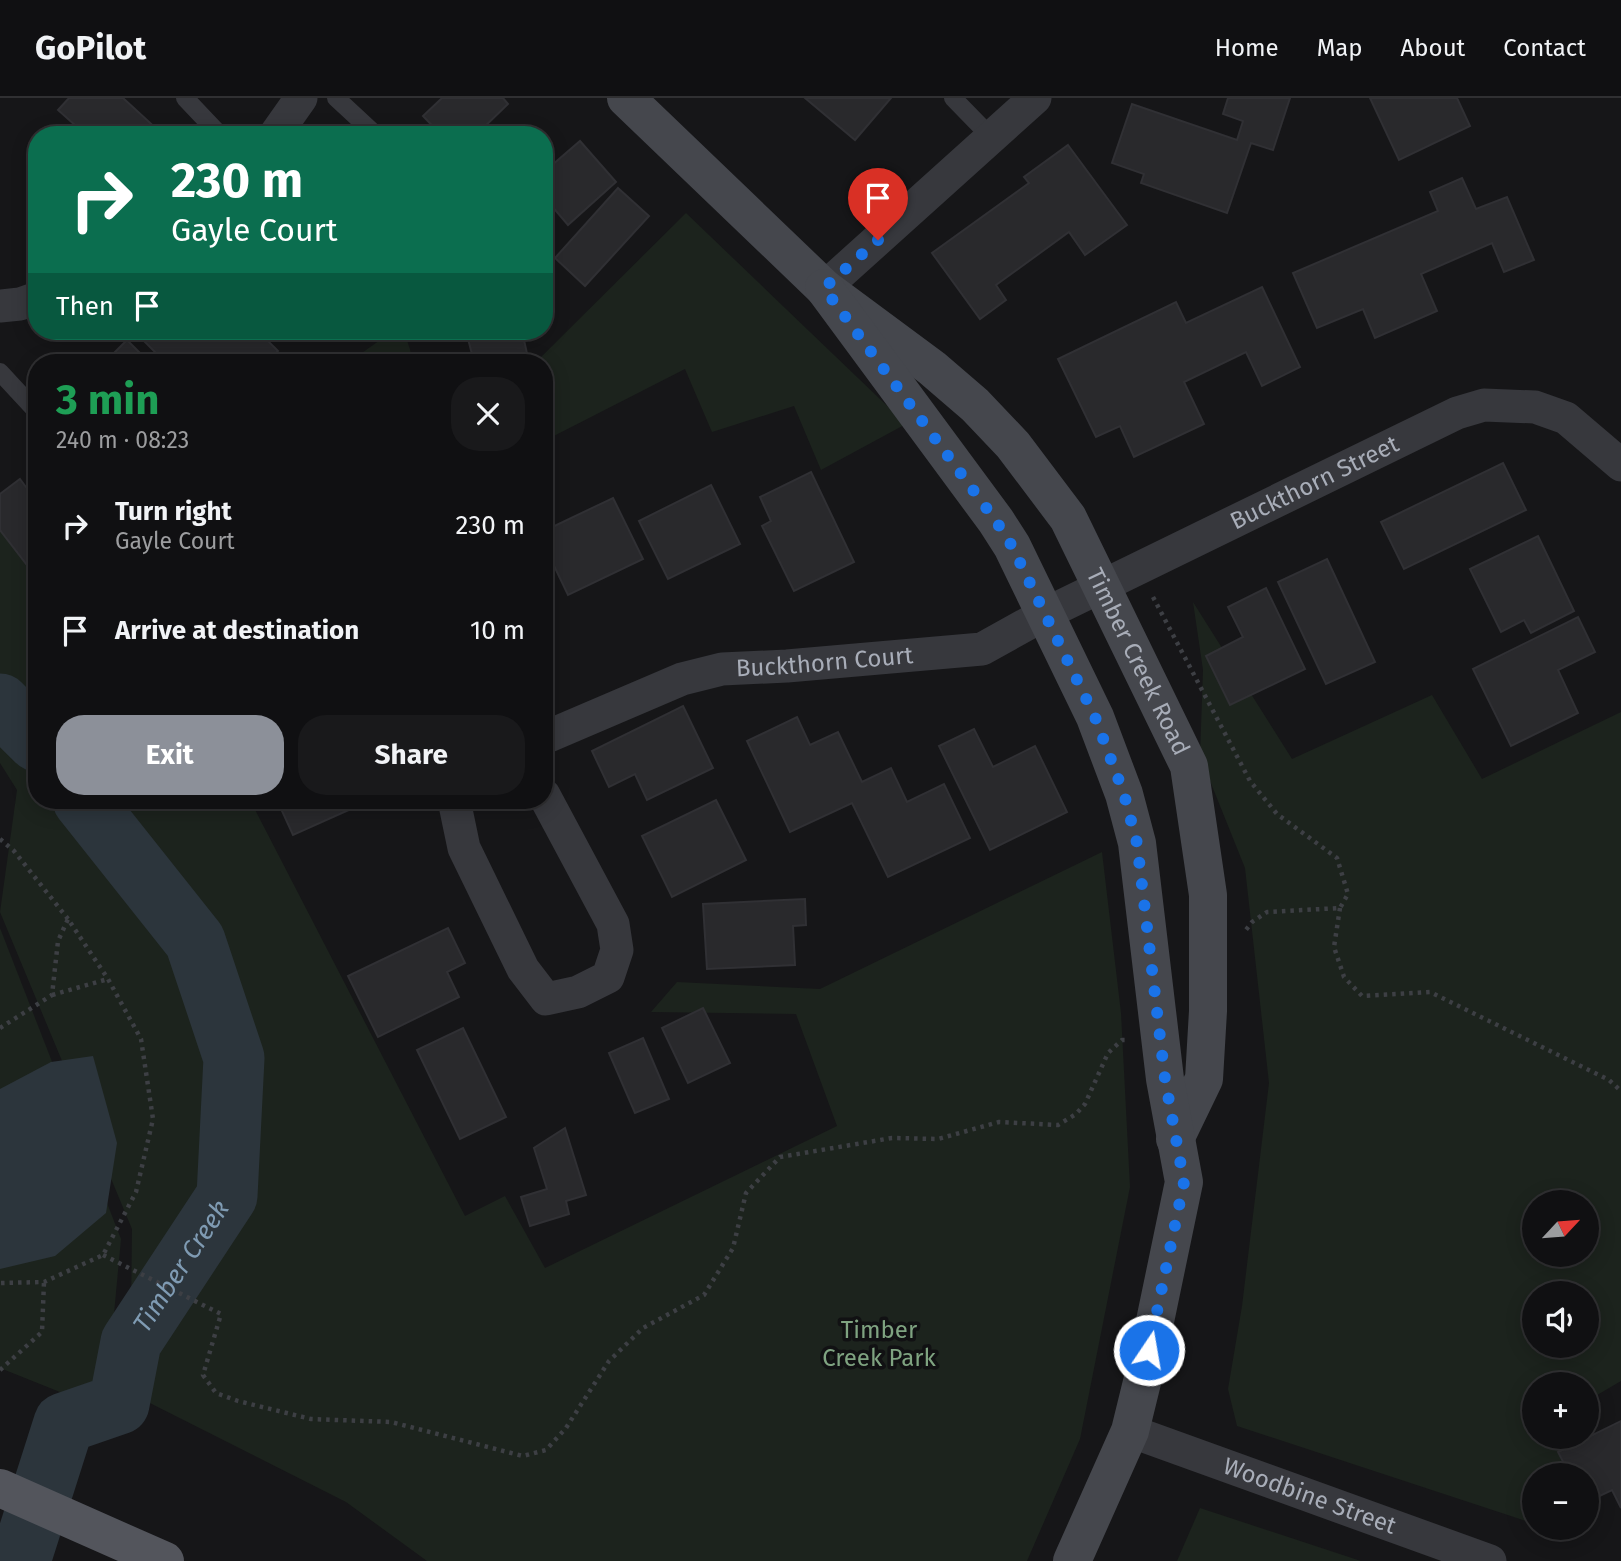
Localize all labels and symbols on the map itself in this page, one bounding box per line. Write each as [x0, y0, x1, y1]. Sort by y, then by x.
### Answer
pin [848, 168, 908, 240]
street label: Buckthorn Street [1226, 429, 1404, 535]
street label: Timber Creek Road [1081, 564, 1196, 760]
street label: Buckthorn Court [735, 641, 915, 682]
north arrow [1522, 1190, 1600, 1267]
water label: Timber Creek [127, 1194, 236, 1338]
position arrow [1112, 1313, 1186, 1387]
park label: Timber Creek Park [822, 1316, 937, 1372]
street label: Woodbine Street [1219, 1452, 1400, 1540]

